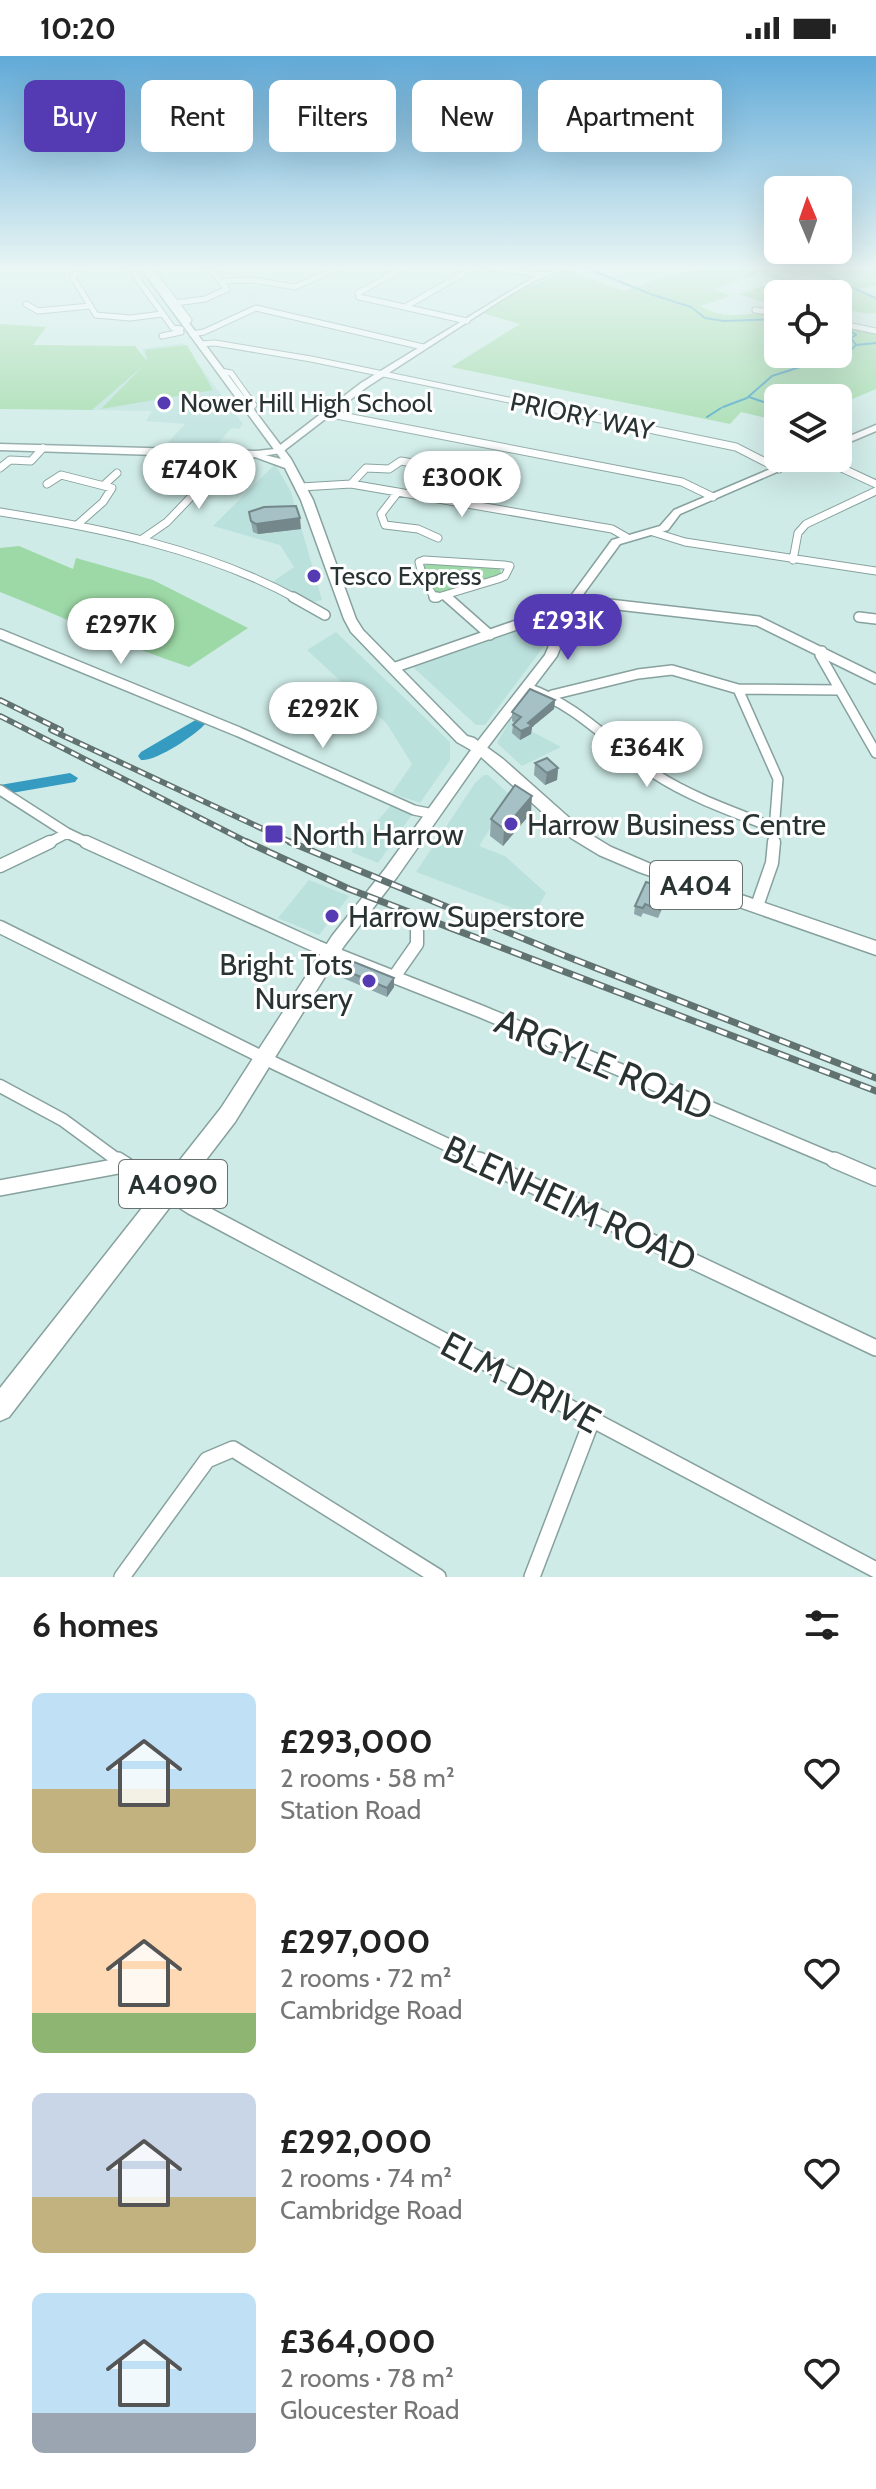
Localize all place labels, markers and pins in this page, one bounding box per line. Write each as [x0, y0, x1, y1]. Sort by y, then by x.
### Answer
place label: Nower Hill High School [180, 387, 432, 419]
marker: Nower Hill High School [155, 394, 173, 412]
pin: £740K [143, 443, 255, 511]
pin: £300K [406, 451, 518, 519]
place label: Tesco Express [330, 560, 482, 592]
marker: Tesco Express [305, 567, 323, 585]
pin: £293K [512, 594, 624, 662]
pin: £297K [65, 598, 177, 666]
pin: £292K [267, 682, 379, 750]
pin: £364K [591, 721, 703, 789]
place label: Harrow Business Centre [527, 806, 826, 843]
marker: Harrow Business Centre [502, 815, 520, 833]
place label: North Harrow [292, 816, 464, 853]
marker: North Harrow [263, 823, 285, 845]
place label: Harrow Superstore [348, 898, 585, 935]
marker: Harrow Superstore [323, 907, 341, 925]
place label: Bright Tots Nursery [219, 946, 353, 1017]
marker: Bright Tots Nursery [360, 972, 378, 990]

